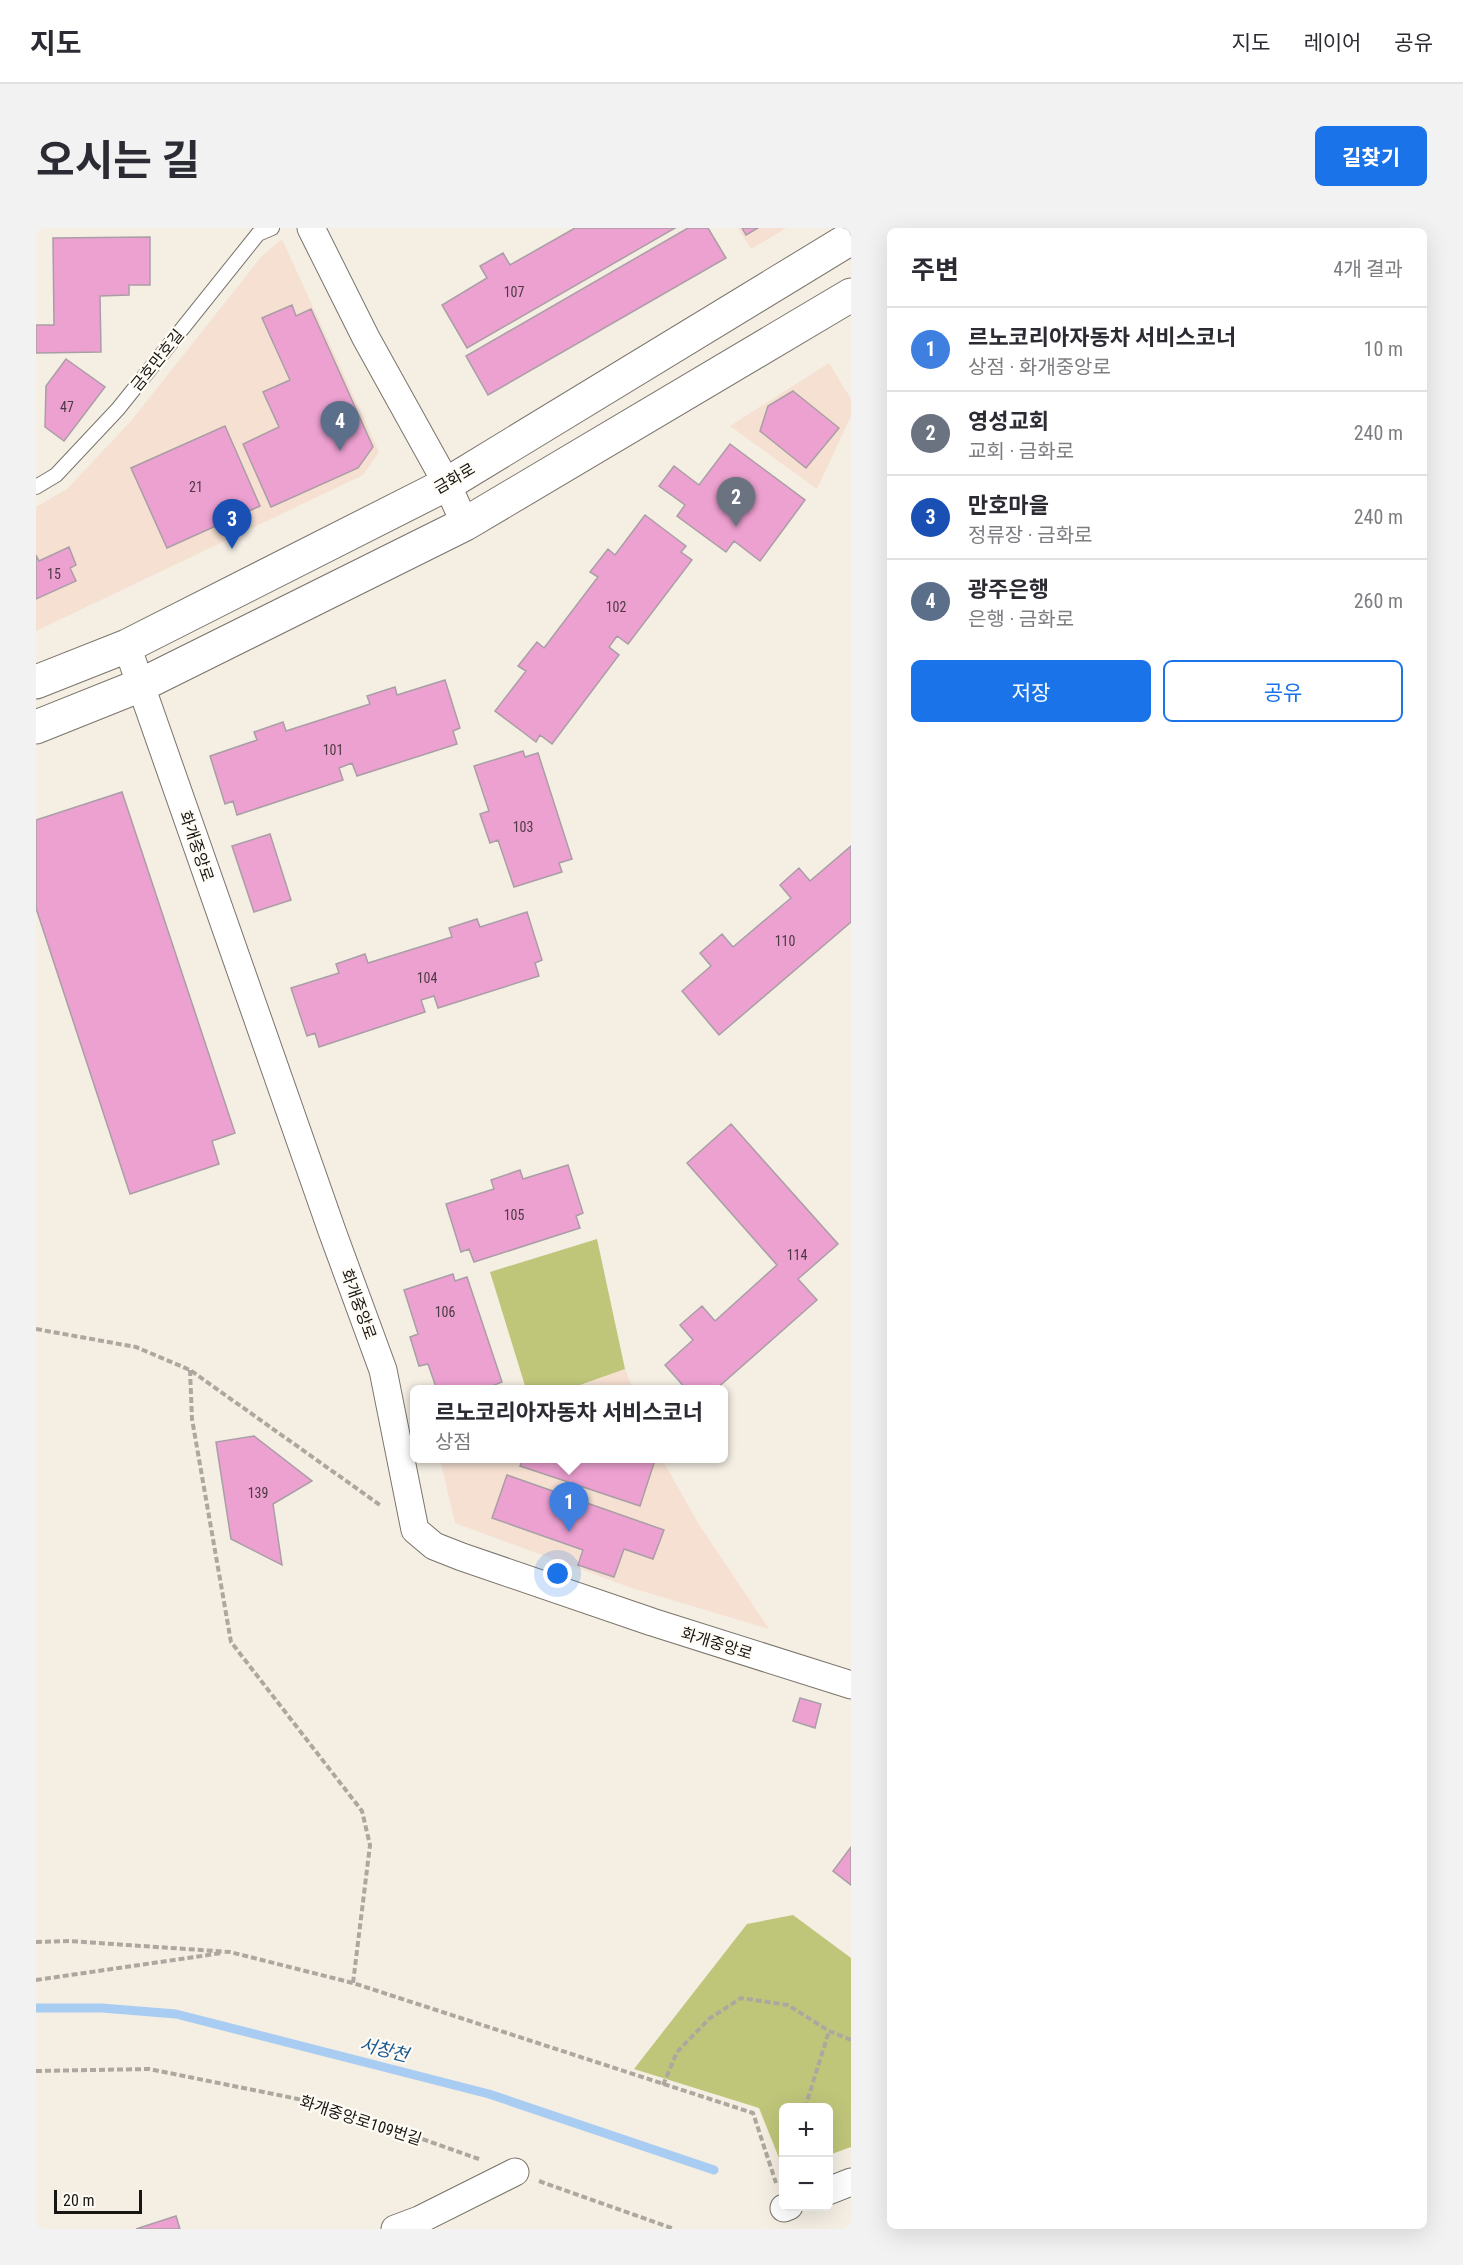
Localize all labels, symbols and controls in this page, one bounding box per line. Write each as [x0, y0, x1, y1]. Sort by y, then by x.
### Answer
text: 지도 [30, 27, 82, 60]
text: 지도 [1232, 31, 1270, 55]
text: 레이어 [1303, 31, 1361, 55]
text: 공유 [1394, 31, 1433, 55]
button: 길찾기 [1315, 126, 1427, 186]
text: 오시는 길 [36, 136, 200, 185]
text: 주변 [911, 255, 959, 285]
text: 4개 결과 [1333, 257, 1403, 281]
house number: 107 [504, 284, 524, 300]
text: 르노코리아자동차 서비스코너 [968, 325, 1236, 350]
street label: 금호만호길 [127, 326, 188, 395]
text: 1 [925, 337, 936, 361]
text: 10 m [1364, 337, 1403, 361]
text: 상점 · 화개중앙로 [968, 355, 1111, 379]
house number: 47 [60, 399, 74, 415]
pin: 4 [320, 402, 360, 451]
text: 영성교회 [968, 409, 1049, 434]
text: 2 [925, 421, 936, 445]
text: 240 m [1354, 421, 1403, 445]
text: 교회 · 금화로 [968, 439, 1074, 463]
street label: 금화로 [430, 459, 478, 498]
pin: 2 [716, 478, 756, 527]
house number: 21 [189, 479, 203, 495]
text: 만호마을 [968, 493, 1049, 518]
pin: 3 [212, 500, 252, 549]
text: 3 [925, 505, 936, 529]
text: 240 m [1354, 505, 1403, 529]
text: 정류장 · 금화로 [968, 523, 1092, 547]
house number: 15 [47, 566, 61, 582]
text: 광주은행 [968, 577, 1049, 602]
text: 4 [925, 589, 936, 613]
text: 260 m [1354, 589, 1403, 613]
house number: 102 [606, 599, 626, 615]
text: 은행 · 금화로 [968, 607, 1074, 631]
button: 저장 [911, 660, 1151, 722]
button: 공유 [1163, 660, 1403, 722]
house number: 101 [323, 742, 343, 758]
street label: 화개중앙로 [176, 808, 218, 884]
house number: 103 [513, 819, 533, 835]
house number: 110 [775, 933, 795, 949]
house number: 104 [417, 970, 437, 986]
house number: 105 [504, 1207, 524, 1223]
house number: 114 [787, 1247, 807, 1263]
street label: 화개중앙로 [337, 1266, 380, 1342]
house number: 106 [435, 1304, 455, 1320]
popup [410, 1385, 728, 1463]
text: 르노코리아자동차 서비스코너 [435, 1400, 703, 1425]
text: 상점 [435, 1430, 472, 1454]
pin: 1 [550, 1482, 588, 1532]
house number: 139 [248, 1485, 268, 1501]
your location [543, 1559, 572, 1588]
street label: 화개중앙로 [679, 1624, 755, 1663]
water label: 서창천 [357, 2033, 413, 2066]
street label: 화개중앙로109번길 [298, 2092, 424, 2149]
map controls [779, 2103, 833, 2211]
button: + [779, 2103, 833, 2157]
button: − [779, 2157, 833, 2211]
scale bar [54, 2187, 142, 2214]
text: 20 m [63, 2191, 95, 2210]

